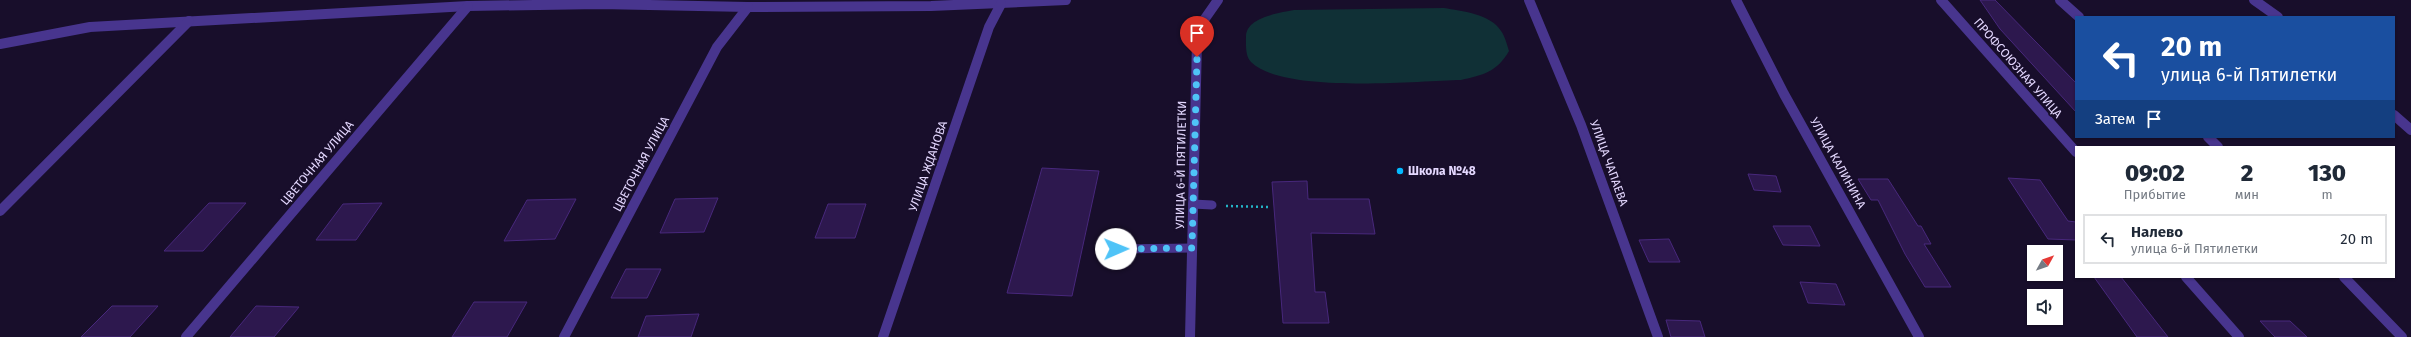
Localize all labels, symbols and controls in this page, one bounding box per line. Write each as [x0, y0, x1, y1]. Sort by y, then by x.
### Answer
street label: ПРОФСОЮЗНАЯ УЛИЦА [1971, 15, 2065, 121]
pin [1180, 16, 1214, 57]
icon: arrive [1186, 22, 1208, 44]
text: 20 m [2161, 30, 2222, 63]
icon: left [2095, 32, 2147, 84]
text: улица 6-й Пятилетки [2161, 64, 2337, 86]
street label: УЛИЦА 6-Й ПЯТИЛЕТКИ [1172, 101, 1189, 229]
icon: arrive [2143, 108, 2165, 130]
text: Затем [2095, 110, 2135, 128]
street label: ЦВЕТОЧНАЯ УЛИЦА [610, 114, 672, 214]
street label: УЛИЦА КАЛИНИНА [1807, 115, 1869, 211]
street label: ЦВЕТОЧНАЯ УЛИЦА [278, 118, 356, 208]
street label: УЛИЦА ЧАПАЕВА [1587, 118, 1631, 208]
street label: УЛИЦА ЖДАНОВА [906, 119, 950, 213]
text: 09:02 [2125, 159, 2185, 187]
text: 2 [2241, 159, 2253, 187]
text: 130 [2308, 159, 2346, 187]
place label: Школа №48 [1408, 164, 1476, 178]
marker: Школа №48 [1395, 166, 1405, 176]
text: Прибытие [2124, 187, 2186, 202]
text: мин [2235, 187, 2259, 202]
text: m [2321, 187, 2333, 202]
text: Налево [2131, 223, 2183, 241]
position arrow [1095, 228, 1137, 270]
icon: left [2097, 228, 2119, 250]
text: 20 m [2340, 230, 2373, 248]
text: улица 6-й Пятилетки [2131, 241, 2258, 256]
north arrow [2027, 245, 2063, 281]
map controls [2027, 245, 2063, 325]
button: sound [2027, 289, 2063, 325]

